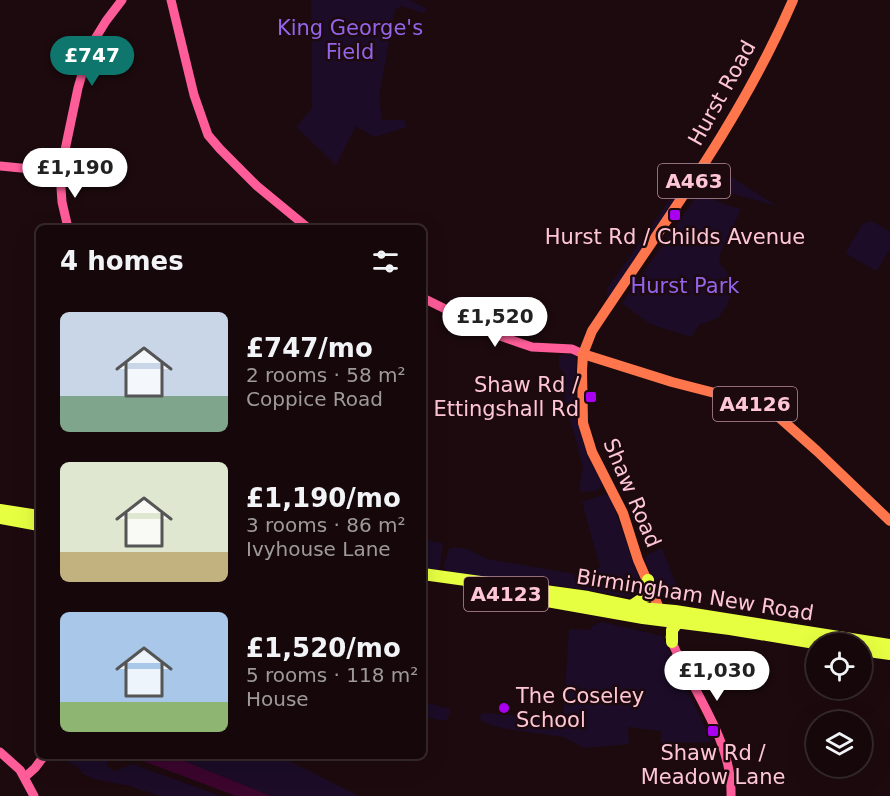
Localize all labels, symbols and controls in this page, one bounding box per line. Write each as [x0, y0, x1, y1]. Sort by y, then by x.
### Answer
park label: King George's Field [277, 16, 423, 64]
pin: £747 [56, 36, 128, 87]
street label: Hurst Road [683, 36, 761, 150]
text: £747 [64, 43, 120, 67]
pin: £1,190 [26, 148, 124, 199]
text: £1,190 [36, 155, 114, 179]
road number: A463 [658, 164, 730, 198]
marker: Hurst Rd / Childs Avenue [668, 208, 682, 222]
place label: Hurst Rd / Childs Avenue [545, 225, 805, 249]
icon: filters [369, 245, 402, 278]
text: 4 homes [60, 246, 184, 276]
park label: Hurst Park [631, 274, 740, 298]
pin: £1,520 [446, 297, 544, 348]
text: £1,520 [456, 304, 534, 328]
text: £747/mo [246, 333, 373, 363]
icon: home [108, 336, 180, 408]
text: 2 rooms · 58 m² [246, 363, 406, 387]
place label: Shaw Rd / Ettingshall Rd [433, 373, 580, 421]
text: Coppice Road [246, 387, 383, 411]
road number: A4126 [713, 387, 797, 421]
marker: Shaw Rd / Ettingshall Rd [584, 390, 598, 404]
street label: Shaw Road [598, 435, 666, 551]
text: £1,190/mo [246, 483, 401, 513]
icon: home [108, 486, 180, 558]
text: 3 rooms · 86 m² [246, 513, 406, 537]
text: Ivyhouse Lane [246, 537, 391, 561]
street label: Birmingham New Road [575, 564, 815, 626]
road number: A4123 [464, 577, 548, 611]
text: £1,520/mo [246, 633, 401, 663]
map controls [806, 633, 872, 777]
button: locate [806, 633, 872, 699]
icon: home [108, 636, 180, 708]
pin: £1,030 [668, 651, 766, 702]
text: £1,030 [678, 658, 756, 682]
text: 5 rooms · 118 m² [246, 663, 418, 687]
place label: The Coseley School [515, 684, 644, 732]
text: House [246, 687, 309, 711]
marker: The Coseley School [497, 701, 511, 715]
button: layers [806, 711, 872, 777]
marker: Shaw Rd / Meadow Lane [706, 724, 720, 738]
place label: Shaw Rd / Meadow Lane [641, 741, 785, 789]

